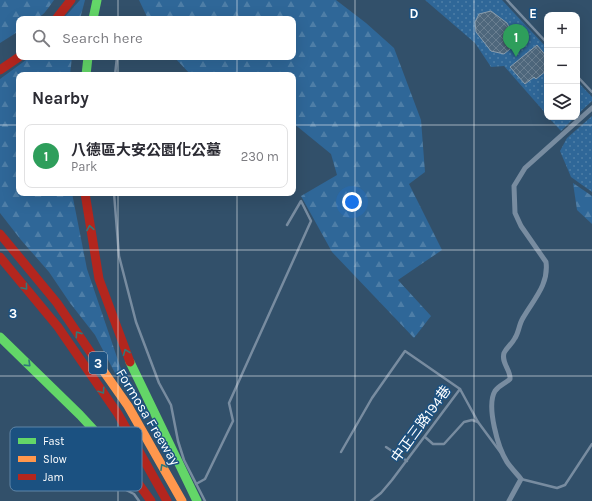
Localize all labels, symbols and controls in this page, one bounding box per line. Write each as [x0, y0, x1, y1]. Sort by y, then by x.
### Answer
text: D [410, 6, 419, 21]
text: E [529, 6, 537, 21]
map controls [544, 12, 580, 120]
button: + [544, 12, 580, 48]
search box [16, 16, 296, 60]
pin: 1 [503, 24, 529, 57]
icon: search [30, 27, 52, 49]
text: Search here [62, 29, 143, 47]
button: − [544, 48, 580, 84]
button: layers [544, 84, 580, 120]
text: Nearby [32, 88, 89, 108]
text: 八德區大安公園化公墓 [71, 141, 221, 159]
text: 1 [44, 149, 48, 164]
text: 230 m [241, 149, 279, 164]
text: Park [71, 159, 97, 174]
your location [342, 192, 362, 212]
one-way arrow [87, 225, 95, 231]
one-way arrow [21, 283, 28, 290]
text: 3 [9, 306, 17, 321]
one-way arrow [75, 331, 83, 338]
one-way arrow [122, 349, 130, 356]
road number: 3 [89, 352, 107, 374]
one-way arrow [23, 359, 31, 367]
street label: Formosa Freeway [112, 366, 184, 469]
street label: 中正三路194巷 [388, 382, 454, 466]
one-way arrow [98, 387, 105, 394]
legend [10, 427, 142, 491]
text: Fast [43, 435, 64, 448]
text: Slow [43, 453, 67, 466]
one-way arrow [160, 464, 167, 471]
text: Jam [43, 471, 64, 484]

